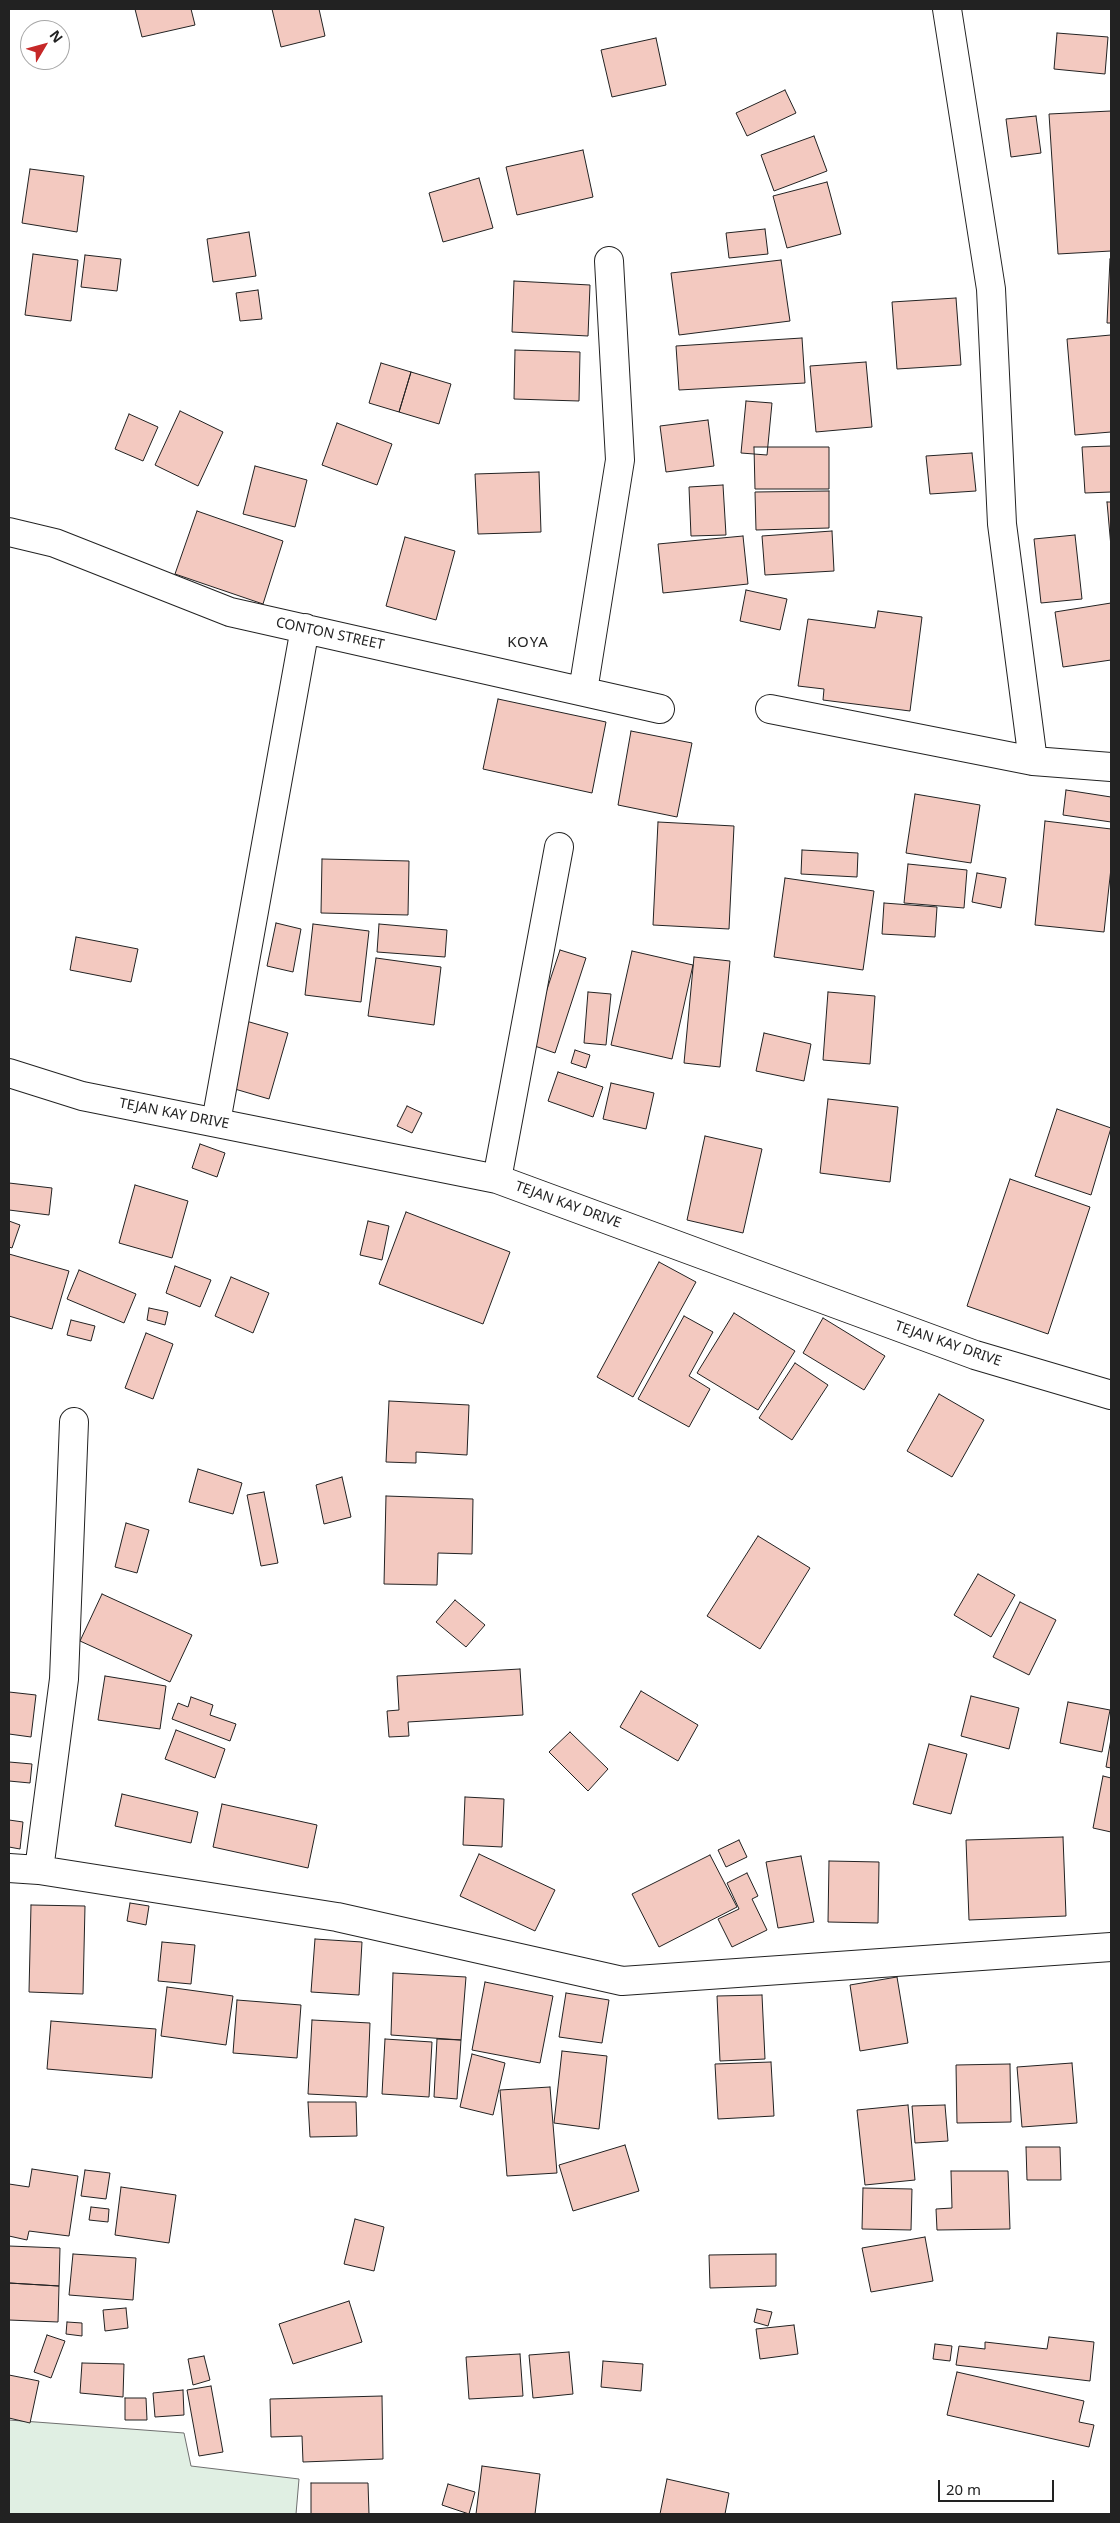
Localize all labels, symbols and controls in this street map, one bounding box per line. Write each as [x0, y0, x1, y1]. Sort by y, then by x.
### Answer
north arrow [20, 20, 70, 70]
text: N [46, 26, 68, 47]
street label: CONTON STREET [274, 614, 386, 654]
district label: KOYA [507, 634, 549, 652]
street label: TEJAN KAY DRIVE [118, 1095, 230, 1133]
street label: TEJAN KAY DRIVE [513, 1178, 623, 1232]
street label: TEJAN KAY DRIVE [892, 1318, 1004, 1370]
scale bar [940, 2470, 1056, 2502]
text: 20 m [946, 2479, 981, 2499]

